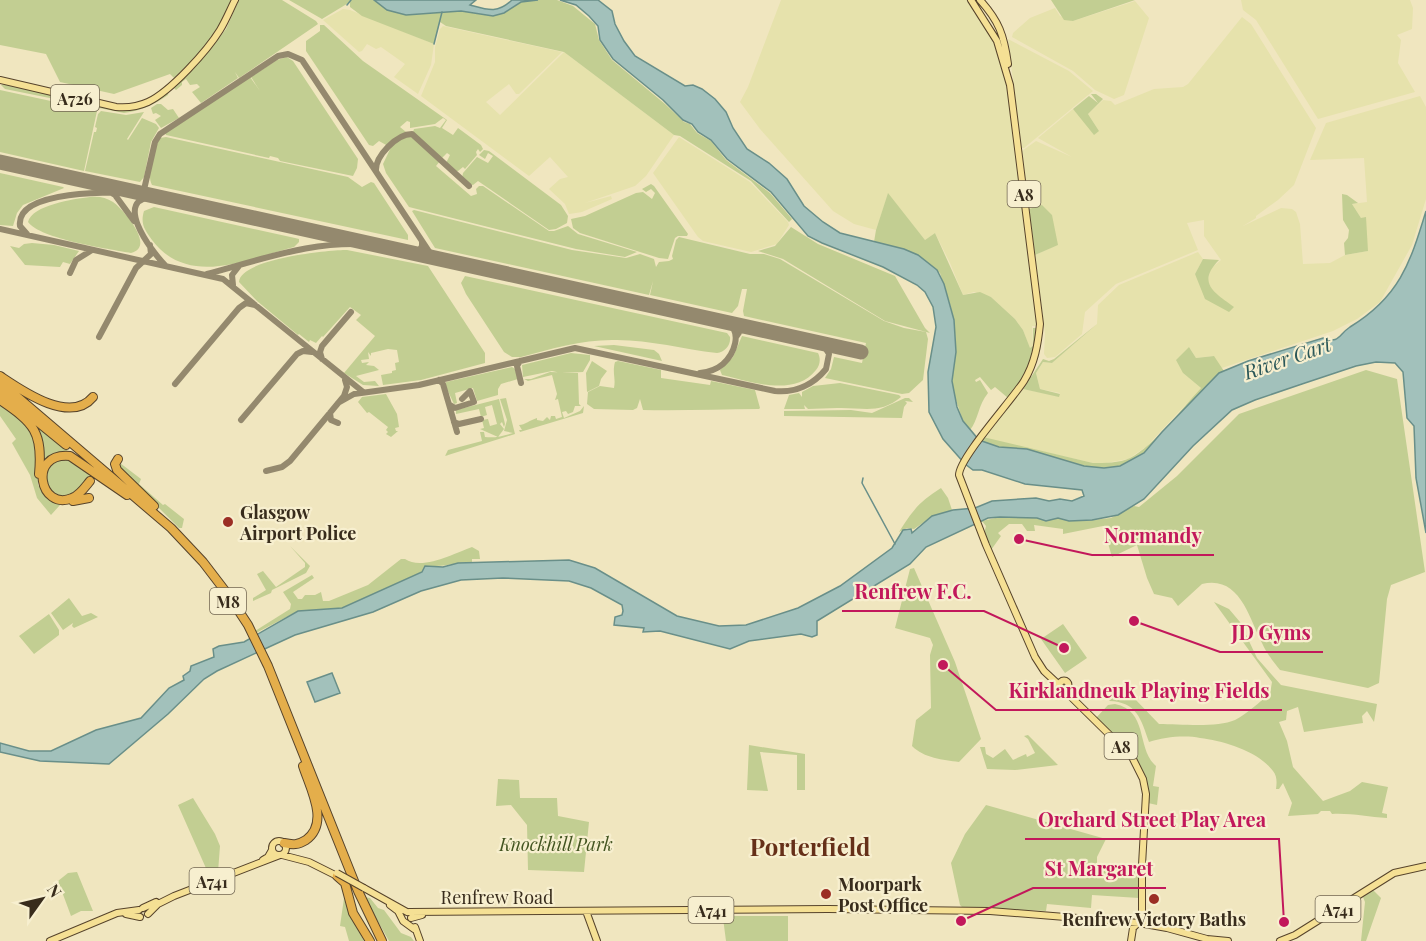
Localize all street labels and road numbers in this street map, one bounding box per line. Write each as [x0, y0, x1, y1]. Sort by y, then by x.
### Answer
road number: A726 [51, 85, 99, 111]
road number: A8 [1008, 181, 1040, 207]
road number: M8 [210, 588, 246, 614]
road number: A8 [1104, 733, 1138, 759]
road number: A741 [190, 868, 234, 894]
street label: Renfrew Road [440, 885, 554, 909]
road number: A741 [1316, 896, 1360, 922]
road number: A741 [688, 897, 734, 923]

